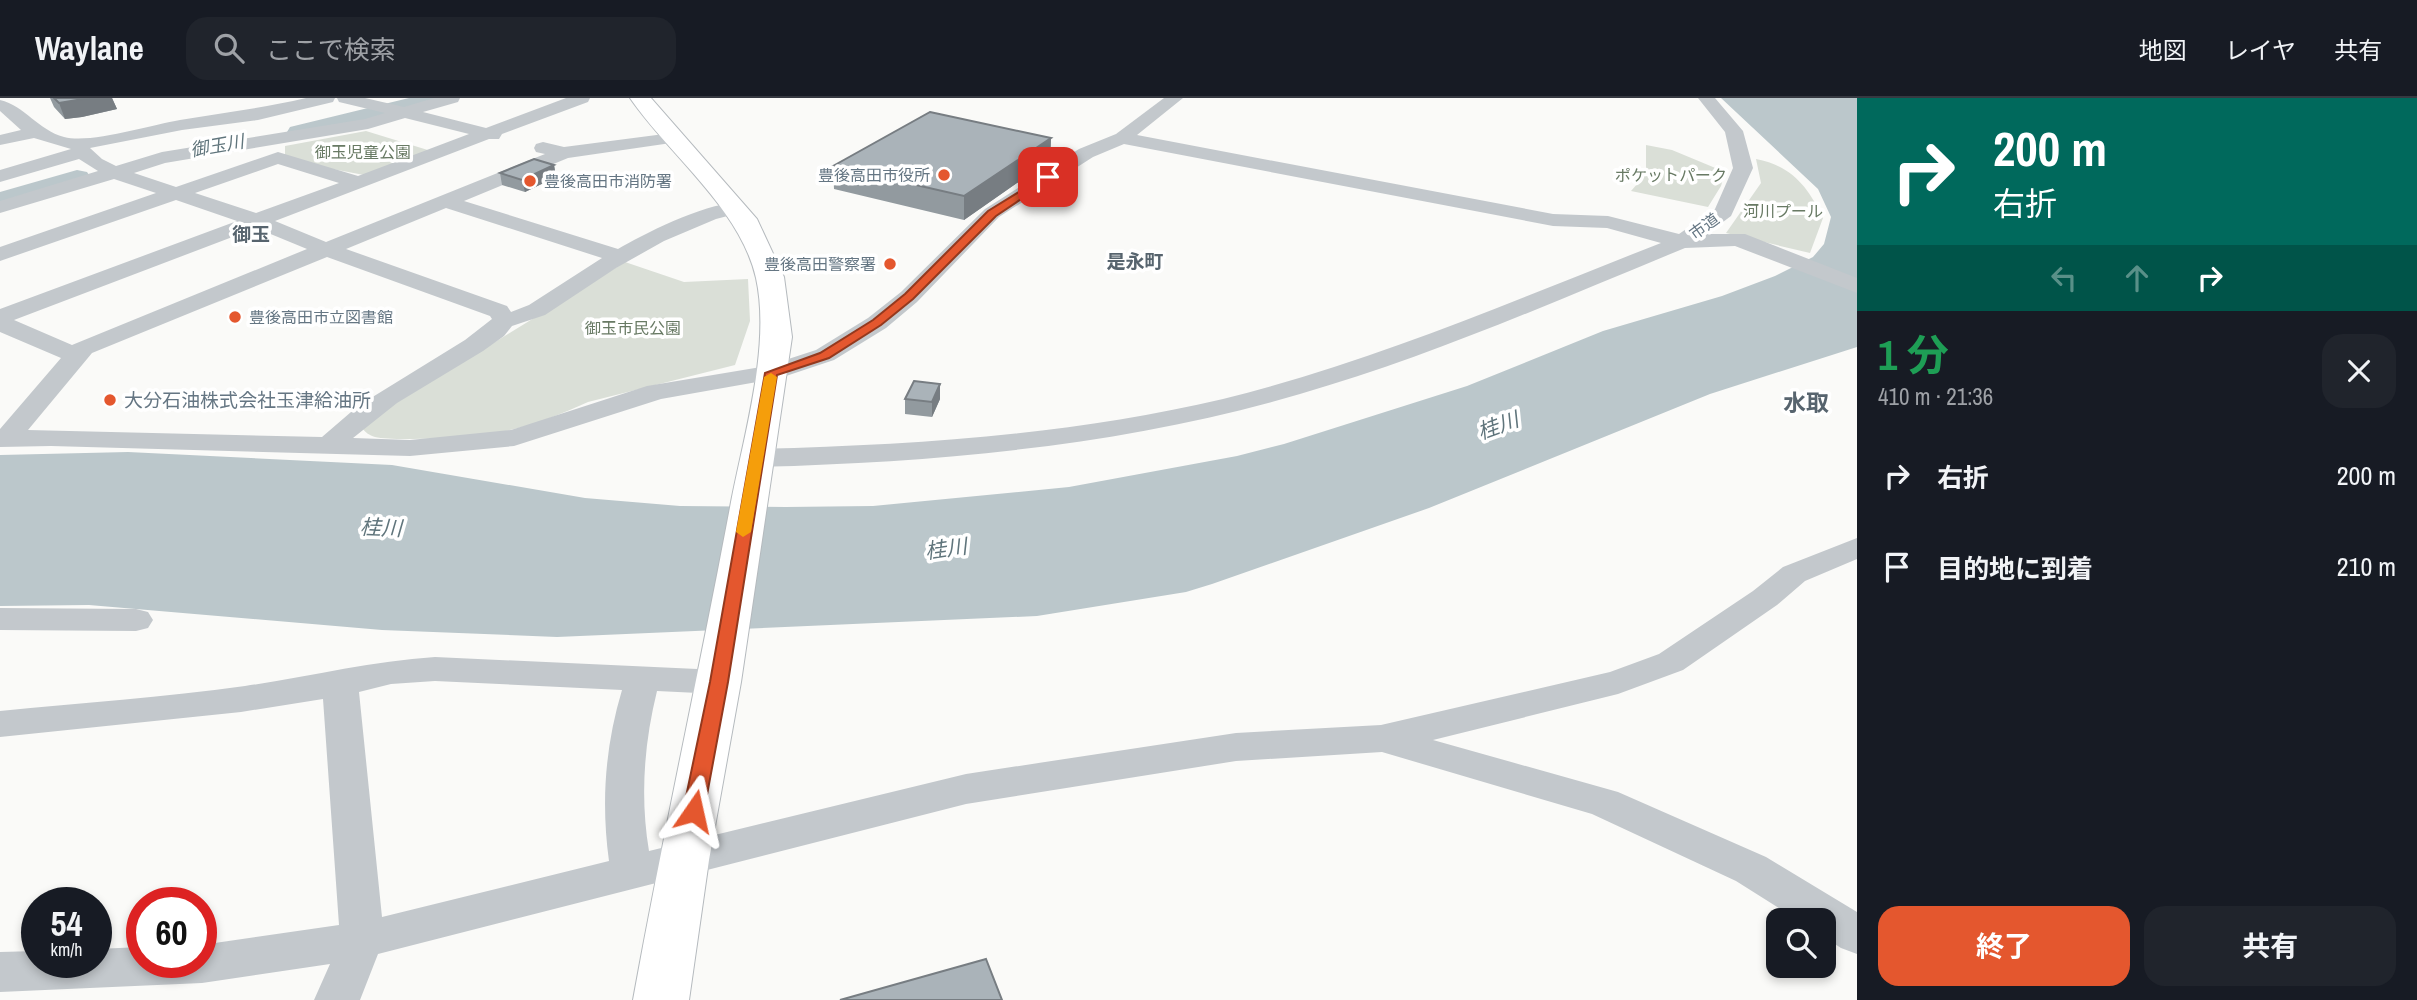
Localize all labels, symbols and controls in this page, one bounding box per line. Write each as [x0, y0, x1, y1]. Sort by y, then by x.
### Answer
search box [186, 17, 676, 80]
text: Waylane [35, 26, 144, 70]
icon: search [210, 29, 248, 67]
text: ここで検索 [266, 32, 396, 67]
text: 地図 [2139, 34, 2187, 66]
text: レイヤ [2225, 34, 2296, 66]
text: 共有 [2334, 34, 2382, 66]
text: 200 m [1993, 115, 2107, 181]
icon: right [1878, 126, 1969, 217]
water label: 御玉川 [188, 128, 248, 163]
park label: 御玉児童公園 [315, 141, 411, 163]
pin [1018, 147, 1078, 207]
icon: arrive [1029, 158, 1067, 196]
place label: 豊後高田市役所 [818, 164, 930, 186]
park label: ポケットパーク [1615, 164, 1727, 186]
marker: 豊後高田市役所 [936, 167, 952, 183]
place label: 豊後高田市消防署 [544, 170, 672, 192]
marker: 豊後高田市消防署 [522, 173, 538, 189]
text: 右折 [1993, 182, 2057, 225]
park label: 河川プール [1743, 200, 1823, 222]
street label: 市道 [1685, 208, 1723, 244]
district label: 御玉 [232, 221, 270, 247]
district label: 是永町 [1106, 248, 1164, 274]
place label: 豊後高田警察署 [764, 253, 876, 275]
marker: 豊後高田警察署 [882, 256, 898, 272]
icon: left [2045, 259, 2083, 297]
icon: ahead [2118, 259, 2156, 297]
icon: right [2191, 259, 2229, 297]
place label: 豊後高田市立図書館 [249, 306, 393, 328]
marker: 豊後高田市立図書館 [227, 309, 243, 325]
park label: 御玉市民公園 [585, 317, 681, 339]
text: 1 分 [1878, 327, 1949, 383]
button: close [2322, 334, 2396, 408]
text: 410 m · 21:36 [1878, 381, 1993, 412]
place label: 大分石油株式会社玉津給油所 [124, 387, 371, 413]
district label: 水取 [1783, 387, 1829, 418]
marker: 大分石油株式会社玉津給油所 [102, 392, 118, 408]
water label: 桂川 [1473, 404, 1524, 446]
icon: right [1878, 457, 1916, 495]
text: 200 m [2337, 458, 2396, 493]
text: 右折 [1937, 460, 1989, 495]
water label: 桂川 [360, 512, 405, 543]
water label: 桂川 [923, 531, 971, 566]
icon: arrive [1878, 548, 1916, 586]
text: 210 m [2337, 549, 2396, 584]
text: 目的地に到着 [1937, 551, 2093, 586]
position arrow [657, 774, 731, 848]
speed limit sign: 60 [126, 887, 217, 978]
text: 54 [51, 900, 82, 947]
button: 終了 [1878, 906, 2130, 986]
button: 共有 [2144, 906, 2396, 986]
map controls [1766, 908, 1836, 978]
button: search [1766, 908, 1836, 978]
text: km/h [51, 937, 83, 962]

